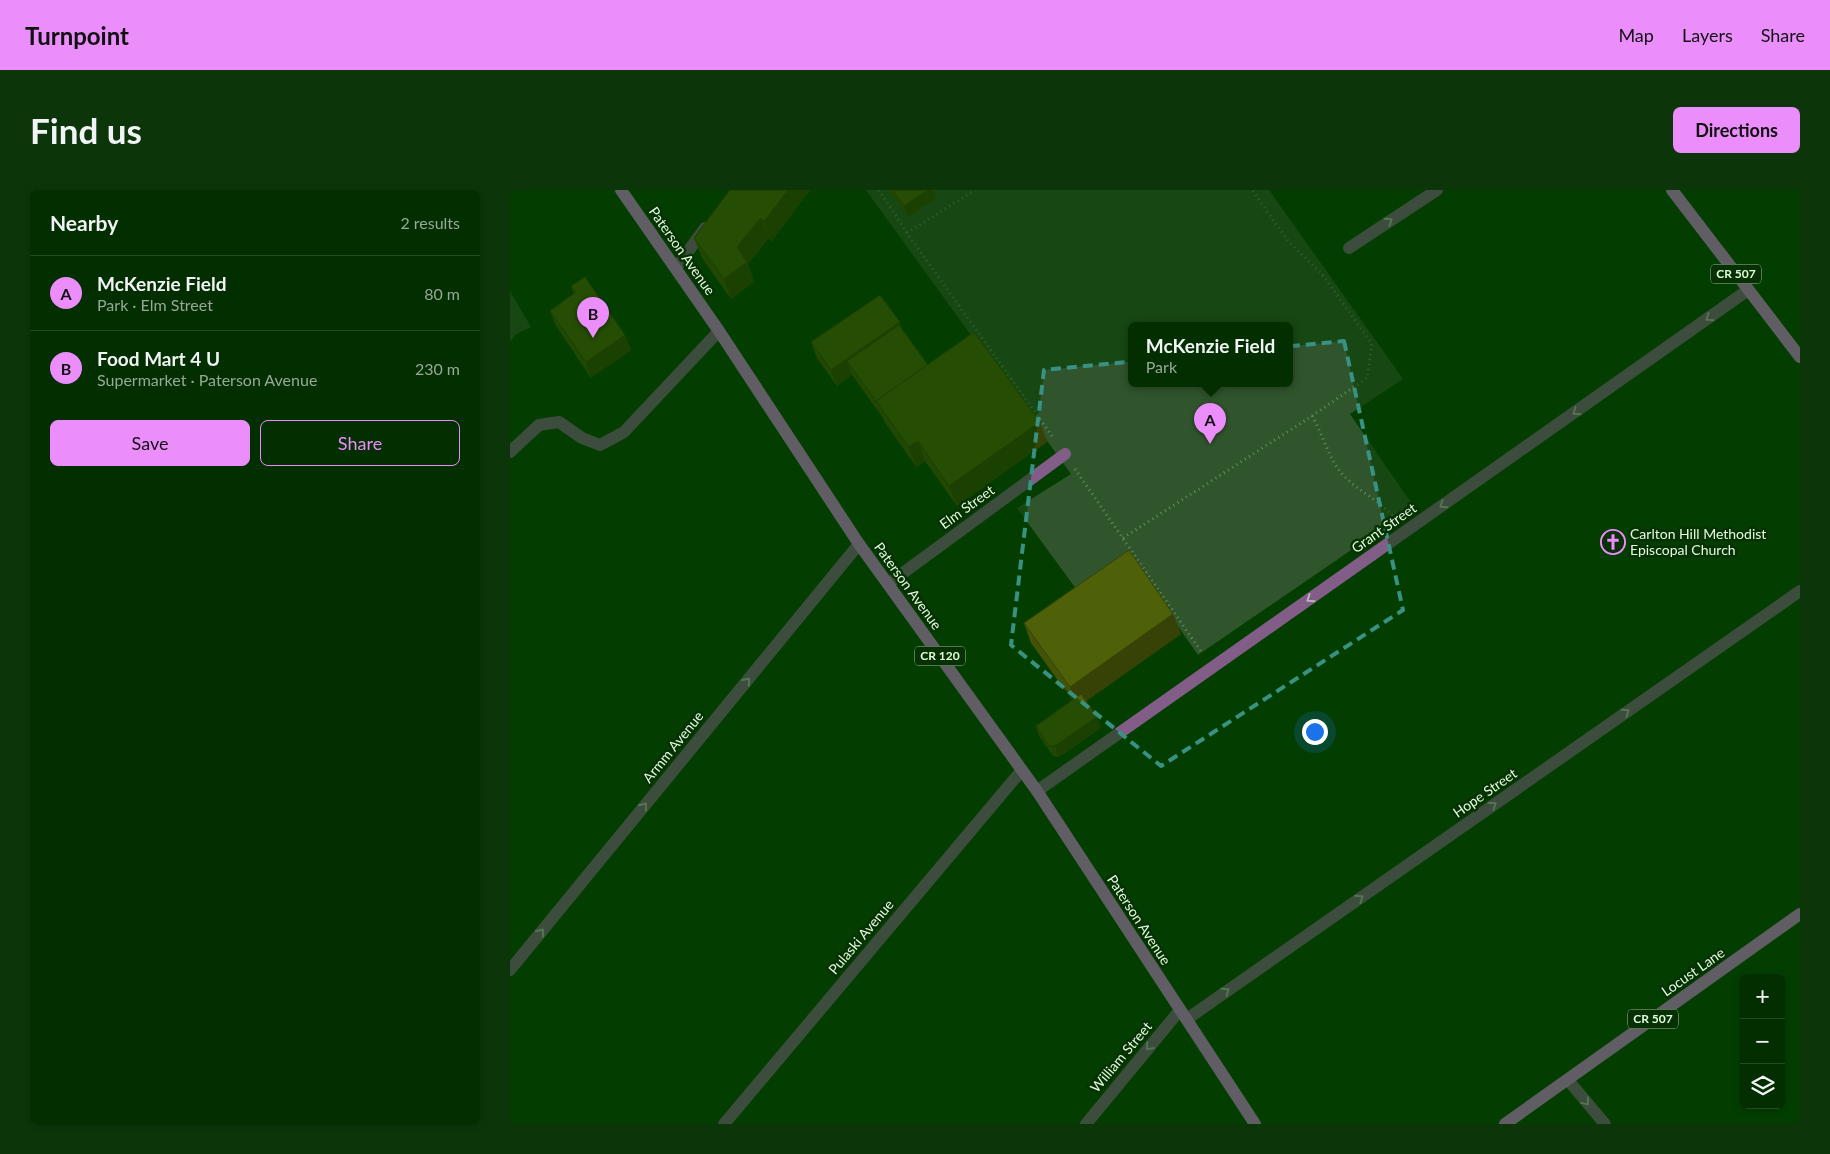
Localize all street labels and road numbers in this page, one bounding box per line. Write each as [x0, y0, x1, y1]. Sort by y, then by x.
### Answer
street label: Paterson Avenue [646, 203, 719, 298]
road number: CR 507 [1711, 264, 1761, 284]
street label: Elm Street [936, 481, 997, 532]
street label: Grant Street [1348, 499, 1419, 556]
street label: Paterson Avenue [871, 539, 946, 633]
road number: CR 120 [915, 646, 965, 666]
street label: Armm Avenue [639, 708, 707, 786]
street label: Hope Street [1449, 764, 1520, 821]
street label: Paterson Avenue [1104, 872, 1175, 968]
street label: Pulaski Avenue [824, 896, 897, 978]
street label: Locust Lane [1658, 944, 1728, 1000]
road number: CR 507 [1628, 1010, 1678, 1029]
street label: William Street [1086, 1018, 1155, 1095]

